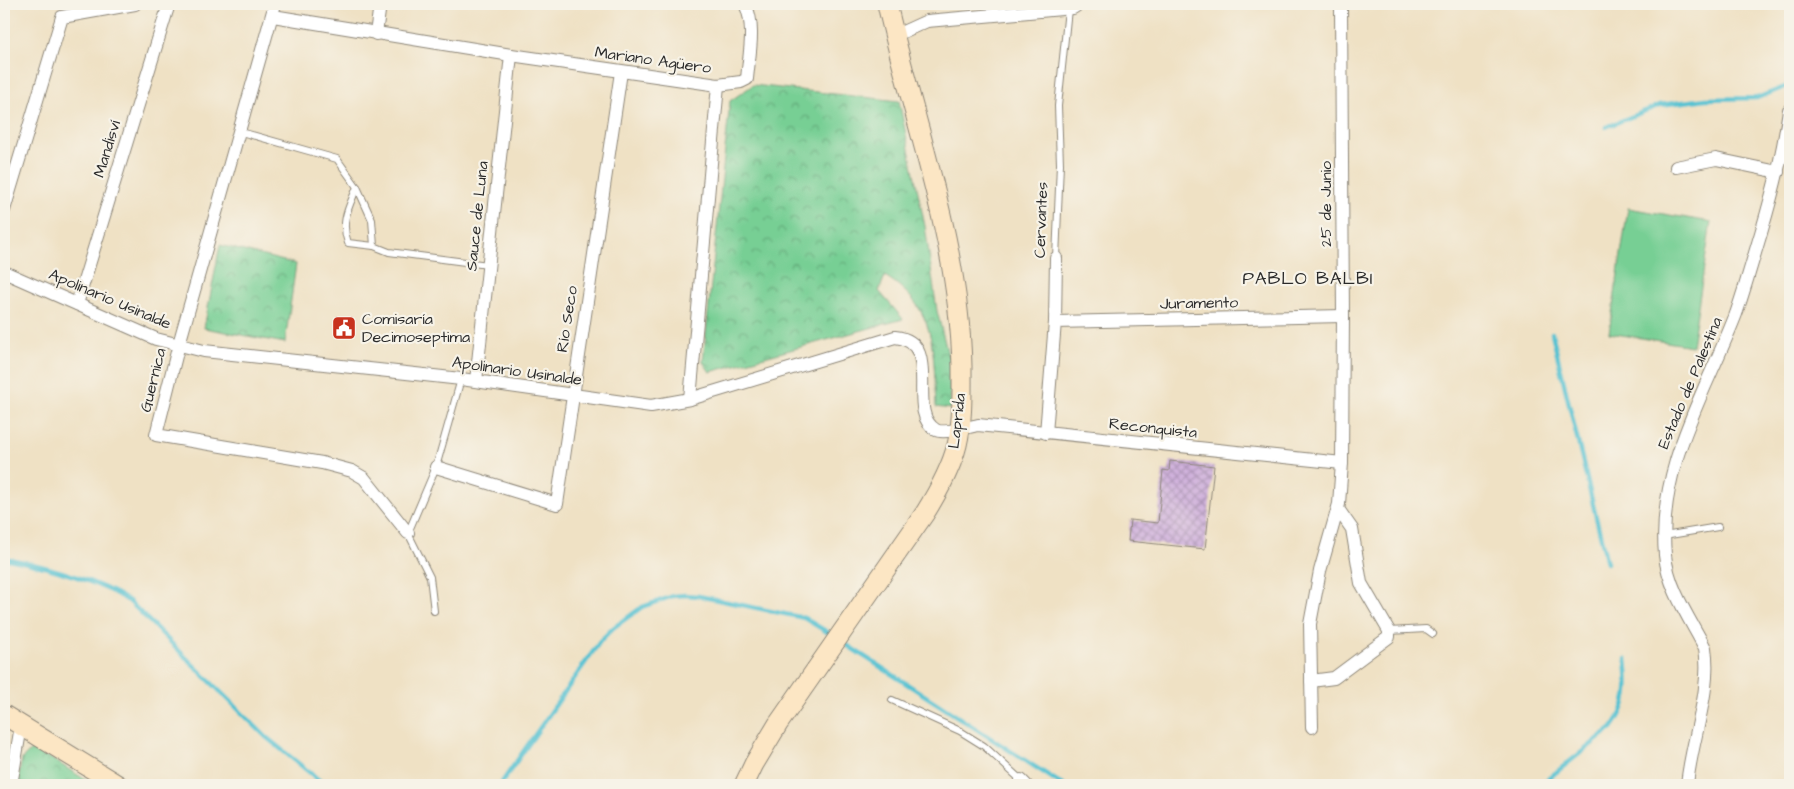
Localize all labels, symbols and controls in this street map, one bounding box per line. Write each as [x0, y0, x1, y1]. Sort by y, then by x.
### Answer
street label: Mariano Agüero [593, 41, 713, 80]
street label: Mandisví [88, 117, 126, 180]
street label: Sauce de Luna [460, 160, 494, 272]
street label: 25 de Junio [1315, 161, 1337, 247]
street label: Cervantes [1029, 181, 1053, 259]
street label: Apolinario Usinalde [45, 263, 175, 335]
district label: PABLO BALBI [1243, 266, 1373, 291]
street label: Río Seco [551, 284, 583, 354]
street label: Juramento [1160, 291, 1238, 315]
place label: Comisaría Decimoseptima [362, 308, 470, 348]
street label: Estado de Palestina [1652, 314, 1728, 452]
public building icon: Comisaría Decimoseptima [331, 315, 357, 341]
street label: Guernica [134, 346, 172, 414]
street label: Apolinario Usinalde [451, 351, 584, 391]
street label: Laprida [943, 392, 971, 450]
street label: Reconquista [1108, 412, 1198, 444]

